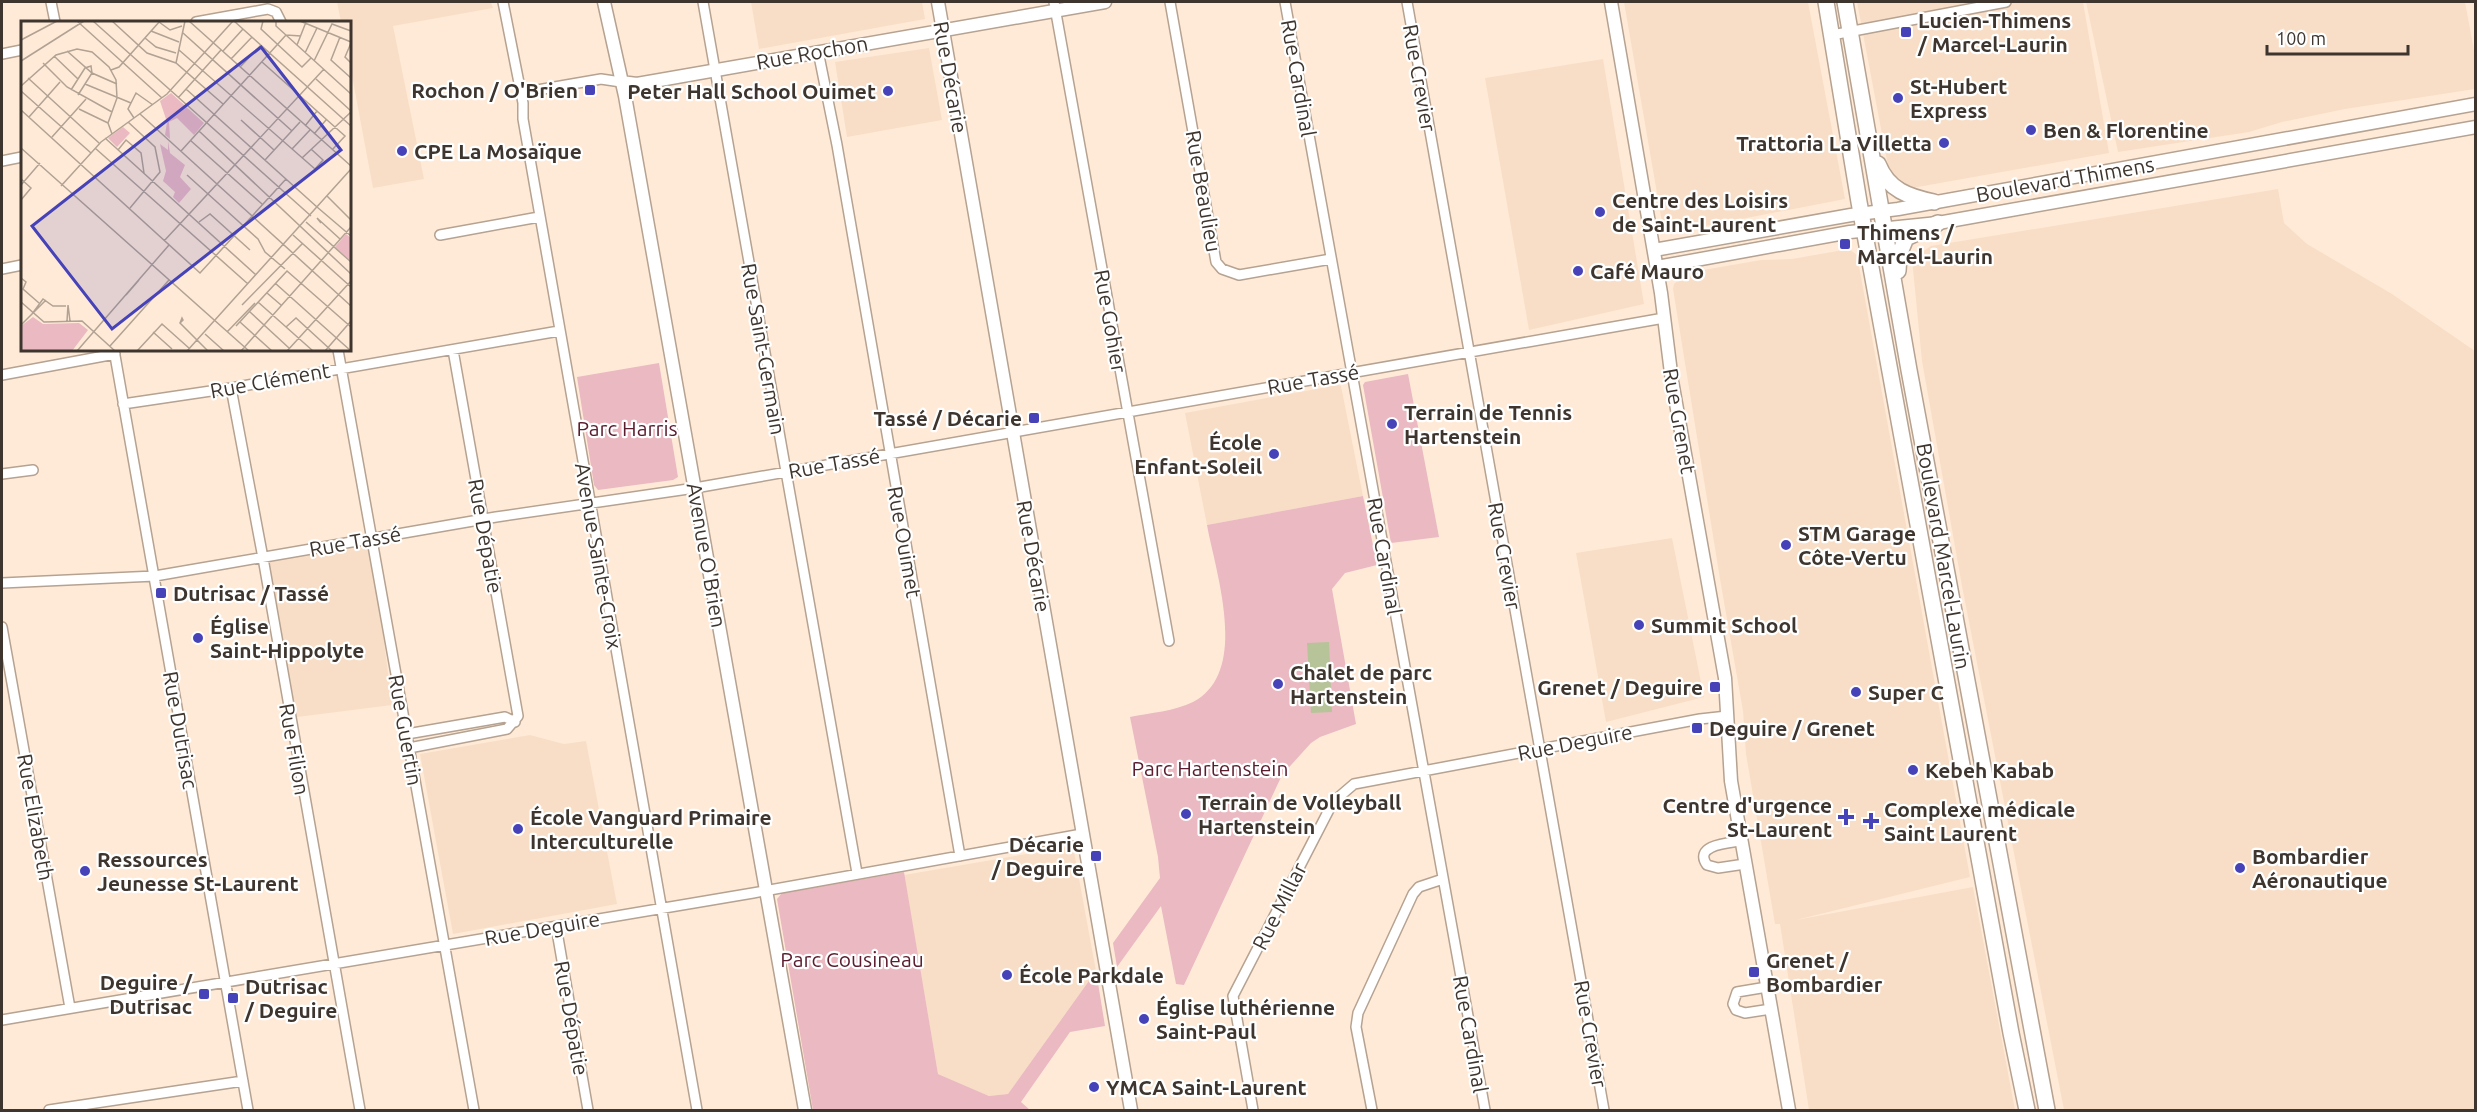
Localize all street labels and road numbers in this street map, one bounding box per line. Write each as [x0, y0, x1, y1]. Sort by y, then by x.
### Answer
street label: Rue Cardinal [1277, 17, 1321, 139]
street label: Rue Décarie [929, 19, 973, 135]
street label: Rue Crevier [1399, 22, 1441, 134]
street label: Rue Rochon [754, 30, 870, 74]
street label: Rue Beaulieu [1181, 128, 1227, 254]
street label: Boulevard Thimens [1974, 152, 2156, 206]
street label: Rue Saint-Germain [737, 261, 791, 437]
street label: Rue Gohier [1090, 268, 1132, 374]
street label: Rue Clément [208, 358, 332, 402]
street label: Rue Tassé [1265, 359, 1361, 399]
street label: Rue Grenet [1659, 366, 1701, 476]
street label: Boulevard Marcel-Laurin [1912, 441, 1976, 671]
street label: Rue Tassé [786, 443, 882, 483]
street label: Avenue Sainte-Croix [571, 461, 627, 652]
street label: Rue Dépatie [464, 477, 508, 595]
street label: Avenue O'Brien [682, 481, 732, 629]
street label: Rue Ouimet [883, 484, 927, 600]
street label: Rue Cardinal [1363, 495, 1407, 617]
street label: Rue Décarie [1012, 498, 1056, 614]
street label: Rue Crevier [1484, 500, 1526, 612]
street label: Rue Tassé [307, 521, 403, 561]
street label: Rue Dutrisac [159, 669, 203, 791]
street label: Rue Guertin [384, 673, 428, 787]
street label: Rue Filion [275, 701, 315, 797]
street label: Rue Deguire [1515, 719, 1635, 765]
street label: Rue Elizabeth [13, 752, 59, 882]
street label: Rue Millar [1247, 858, 1311, 954]
street label: Rue Deguire [483, 906, 601, 950]
street label: Rue Dépatie [550, 959, 594, 1077]
street label: Rue Cardinal [1449, 973, 1493, 1095]
street label: Rue Crevier [1570, 978, 1612, 1090]

